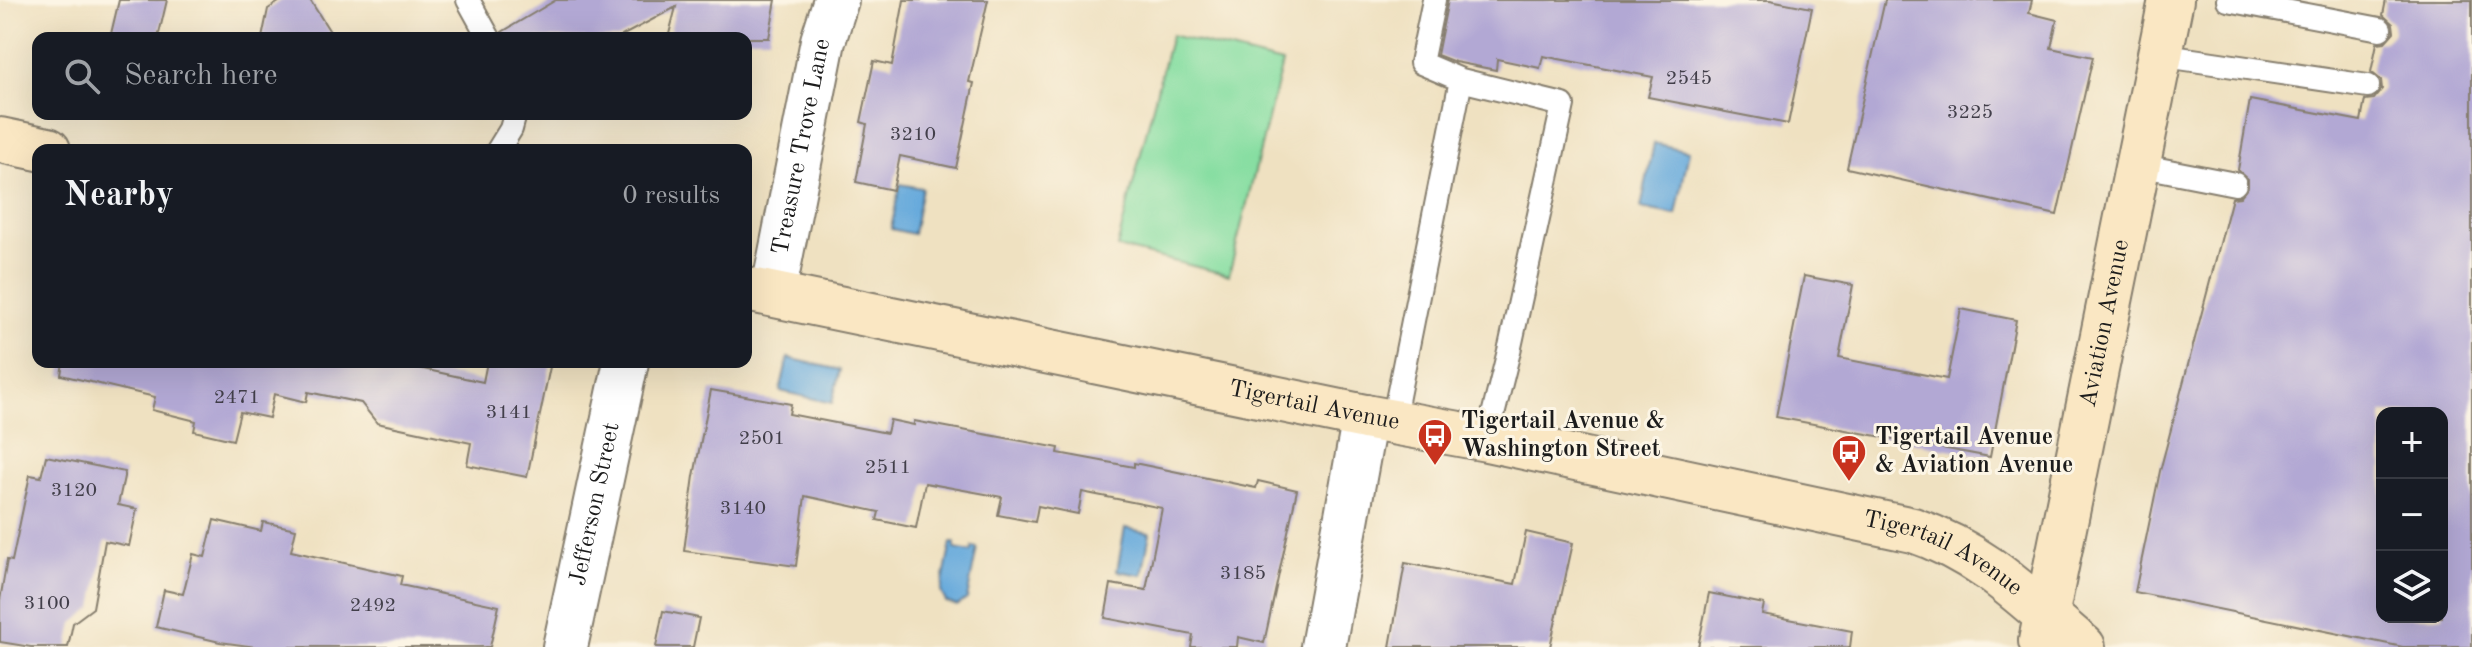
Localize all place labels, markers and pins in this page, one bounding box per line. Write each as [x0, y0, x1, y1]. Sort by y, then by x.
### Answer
place label: Tigertail Avenue & Washington Street [1461, 410, 1665, 462]
bus stop icon: Tigertail Avenue & Washington Street [1416, 417, 1454, 467]
place label: Tigertail Avenue & Aviation Avenue [1875, 426, 2073, 478]
bus stop icon: Tigertail Avenue & Aviation Avenue [1830, 433, 1868, 483]

